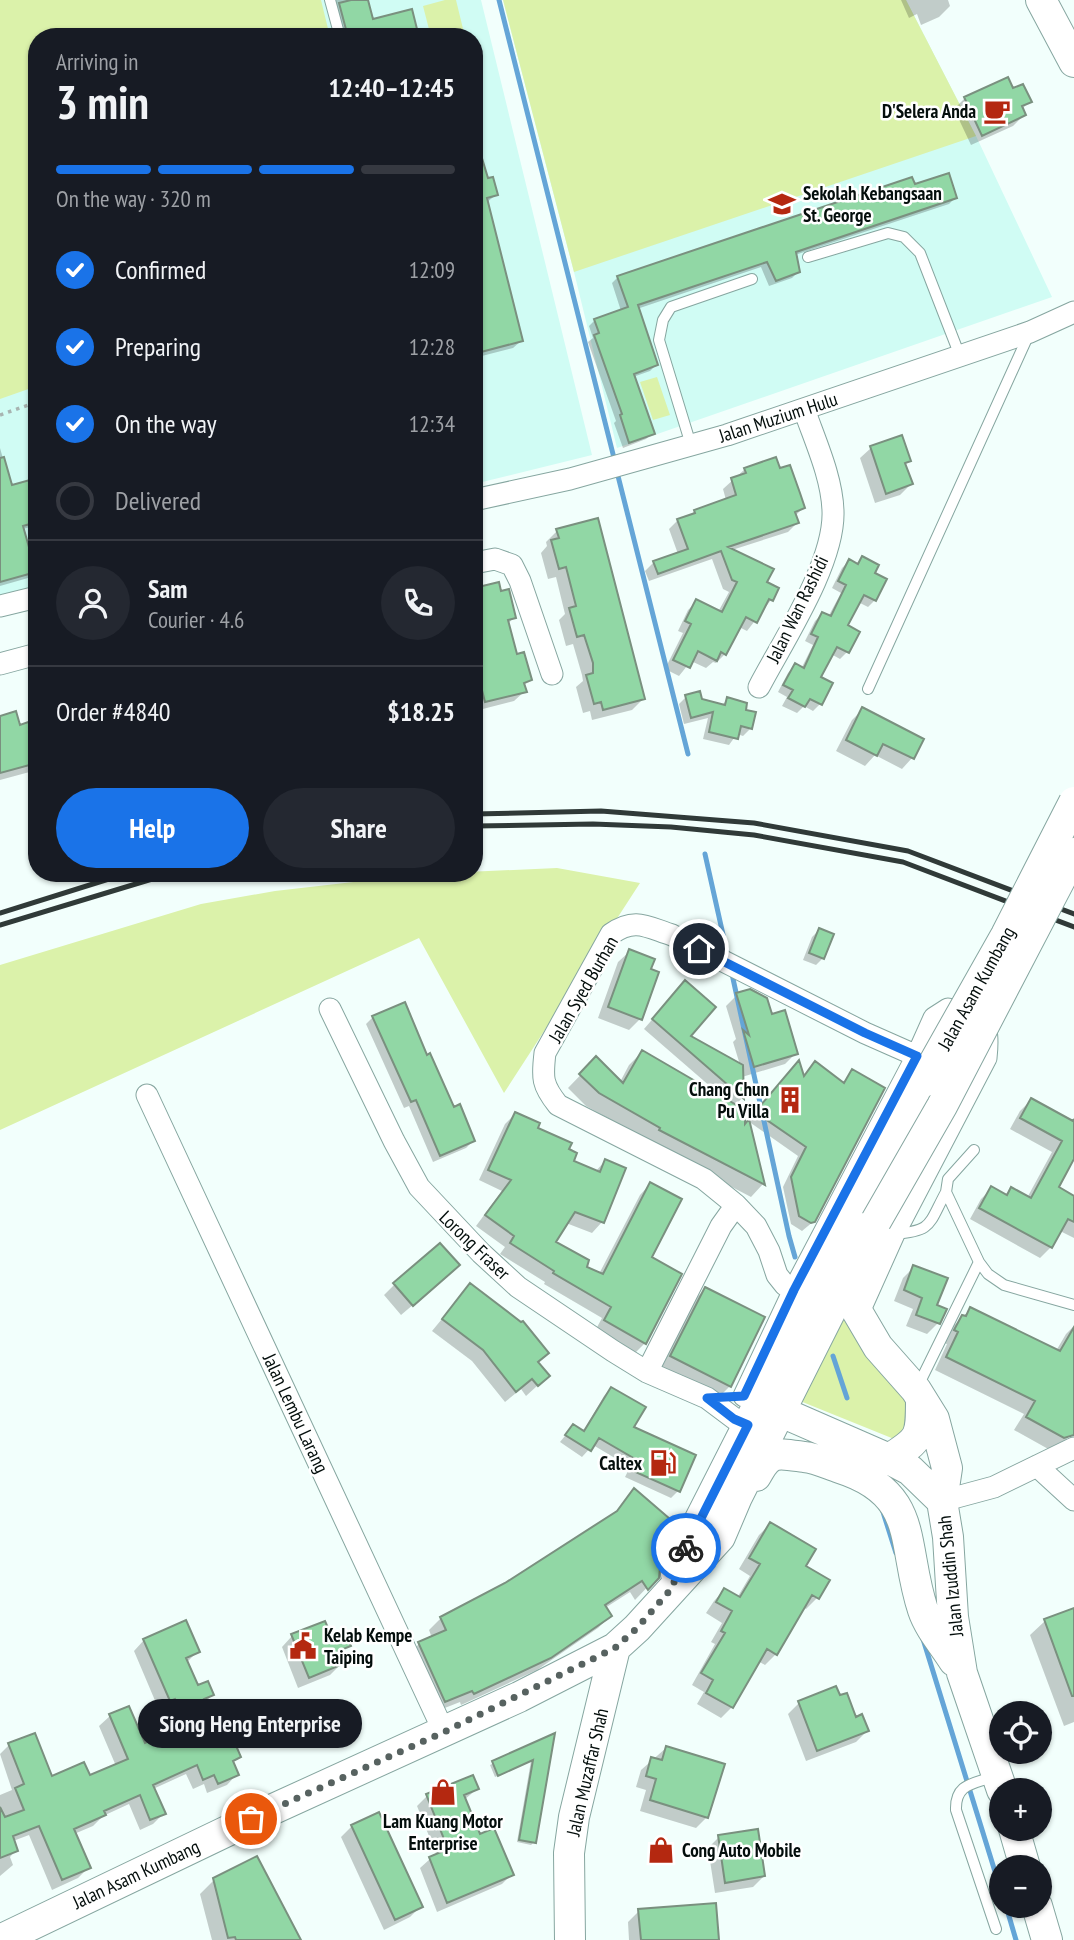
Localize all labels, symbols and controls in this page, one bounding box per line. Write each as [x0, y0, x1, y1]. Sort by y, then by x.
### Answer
text: Arriving in [56, 47, 138, 76]
text: 12:40–12:45 [328, 71, 455, 104]
text: 3 min [56, 72, 149, 132]
cafe icon: D'Selera Anda [982, 96, 1012, 126]
place label: D'Selera Anda [882, 99, 976, 123]
place label: Sekolah Kebangsaan St. George [803, 181, 942, 227]
text: On the way · 320 m [56, 184, 211, 213]
school or university icon: Sekolah Kebangsaan St. George [767, 189, 797, 219]
icon: check [56, 251, 94, 289]
text: Confirmed [115, 253, 206, 286]
text: 12:09 [409, 255, 455, 284]
icon: check [56, 328, 94, 366]
text: Preparing [115, 330, 201, 363]
text: 12:28 [409, 332, 455, 361]
street label: Jalan Muzium Hulu [715, 386, 841, 448]
icon: check [56, 405, 94, 443]
text: On the way [115, 407, 217, 440]
text: 12:34 [409, 409, 455, 438]
text: Delivered [115, 484, 201, 517]
street label: Jalan Wan Rashidi [760, 551, 833, 667]
button: person [56, 566, 130, 640]
button: phone [381, 566, 455, 640]
text: Sam [148, 572, 187, 605]
text: Courier · 4.6 [148, 605, 244, 634]
text: Order #4840 [56, 695, 171, 728]
text: $18.25 [387, 695, 455, 728]
button: Help [56, 788, 249, 868]
button: Share [263, 788, 455, 868]
pin [669, 919, 729, 979]
street label: Jalan Asam Kumbang [932, 922, 1020, 1055]
icon: home [680, 930, 718, 968]
street label: Jalan Syed Burhan [542, 932, 623, 1047]
place label: Chang Chun Pu Villa [689, 1077, 769, 1123]
building icon: Chang Chun Pu Villa [775, 1085, 805, 1115]
street label: Lorong Fraser [435, 1205, 516, 1285]
street label: Jalan Lembu Larang [257, 1349, 334, 1476]
fuel station icon: Caltex [648, 1448, 678, 1478]
place label: Caltex [599, 1451, 643, 1475]
courier [651, 1513, 721, 1583]
street label: Jalan Izuddin Shah [932, 1514, 968, 1639]
icon: bike [667, 1529, 705, 1567]
place label: Kelab Kempe Taiping [324, 1623, 412, 1669]
public building icon: Kelab Kempe Taiping [288, 1631, 318, 1661]
callout: Siong Heng Enterprise [139, 1700, 363, 1749]
map controls [989, 1701, 1052, 1918]
button: locate [989, 1701, 1052, 1764]
street label: Jalan Muzaffar Shah [560, 1706, 613, 1839]
text: Siong Heng Enterprise [159, 1709, 341, 1738]
shop icon: Lam Kuang Motor Enterprise [428, 1777, 458, 1807]
button: + [989, 1778, 1052, 1841]
pin [221, 1789, 281, 1849]
icon: bag [232, 1800, 270, 1838]
place label: Lam Kuang Motor Enterprise [383, 1809, 503, 1855]
street label: Jalan Asam Kumbang [68, 1834, 203, 1914]
shop icon: Cong Auto Mobile [646, 1835, 676, 1865]
place label: Cong Auto Mobile [682, 1838, 801, 1862]
button: − [989, 1855, 1052, 1918]

